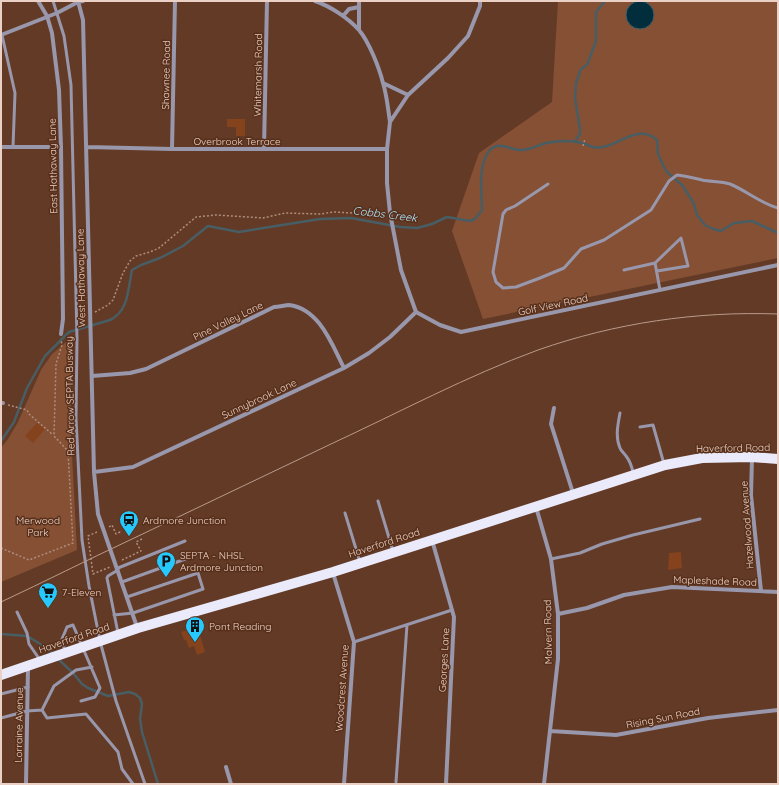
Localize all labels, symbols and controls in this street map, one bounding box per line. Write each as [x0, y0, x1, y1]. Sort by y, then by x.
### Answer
street label: Whitemarsh Road [251, 33, 265, 117]
street label: Shawnee Road [159, 40, 173, 110]
street label: East Hathaway Lane [46, 118, 60, 214]
street label: Overbrook Terrace [193, 135, 281, 148]
water label: Cobbs Creek [352, 203, 419, 225]
street label: West Hathaway Lane [74, 228, 88, 328]
street label: Golf View Road [517, 291, 589, 319]
street label: Pine Valley Lane [191, 298, 265, 344]
street label: Red Arrow SEPTA Busway [62, 336, 78, 456]
street label: Sunnybrook Lane [219, 376, 299, 422]
street label: Haverford Road [696, 441, 770, 455]
street label: Hazelwood Avenue [737, 480, 757, 570]
station icon: Ardmore Junction [118, 509, 140, 537]
park label: Merwood Park [16, 514, 60, 539]
place label: Ardmore Junction [143, 514, 226, 527]
street label: Haverford Road [347, 525, 421, 561]
place label: SEPTA - NHSL Ardmore Junction [180, 549, 263, 574]
parking icon: SEPTA - NHSL Ardmore Junction [155, 550, 177, 578]
street label: Mapleshade Road [673, 573, 757, 589]
supermarket icon: 7-Eleven [37, 581, 59, 609]
place label: 7-Eleven [62, 586, 101, 599]
street label: Malvern Road [541, 600, 555, 664]
building icon: Pont Reading [184, 615, 206, 643]
street label: Haverford Road [37, 620, 111, 656]
place label: Pont Reading [209, 620, 271, 633]
street label: Georges Lane [436, 627, 452, 692]
street label: Woodcrest Avenue [332, 644, 352, 732]
street label: Lorraine Avenue [12, 687, 26, 763]
street label: Rising Sun Road [625, 704, 701, 732]

